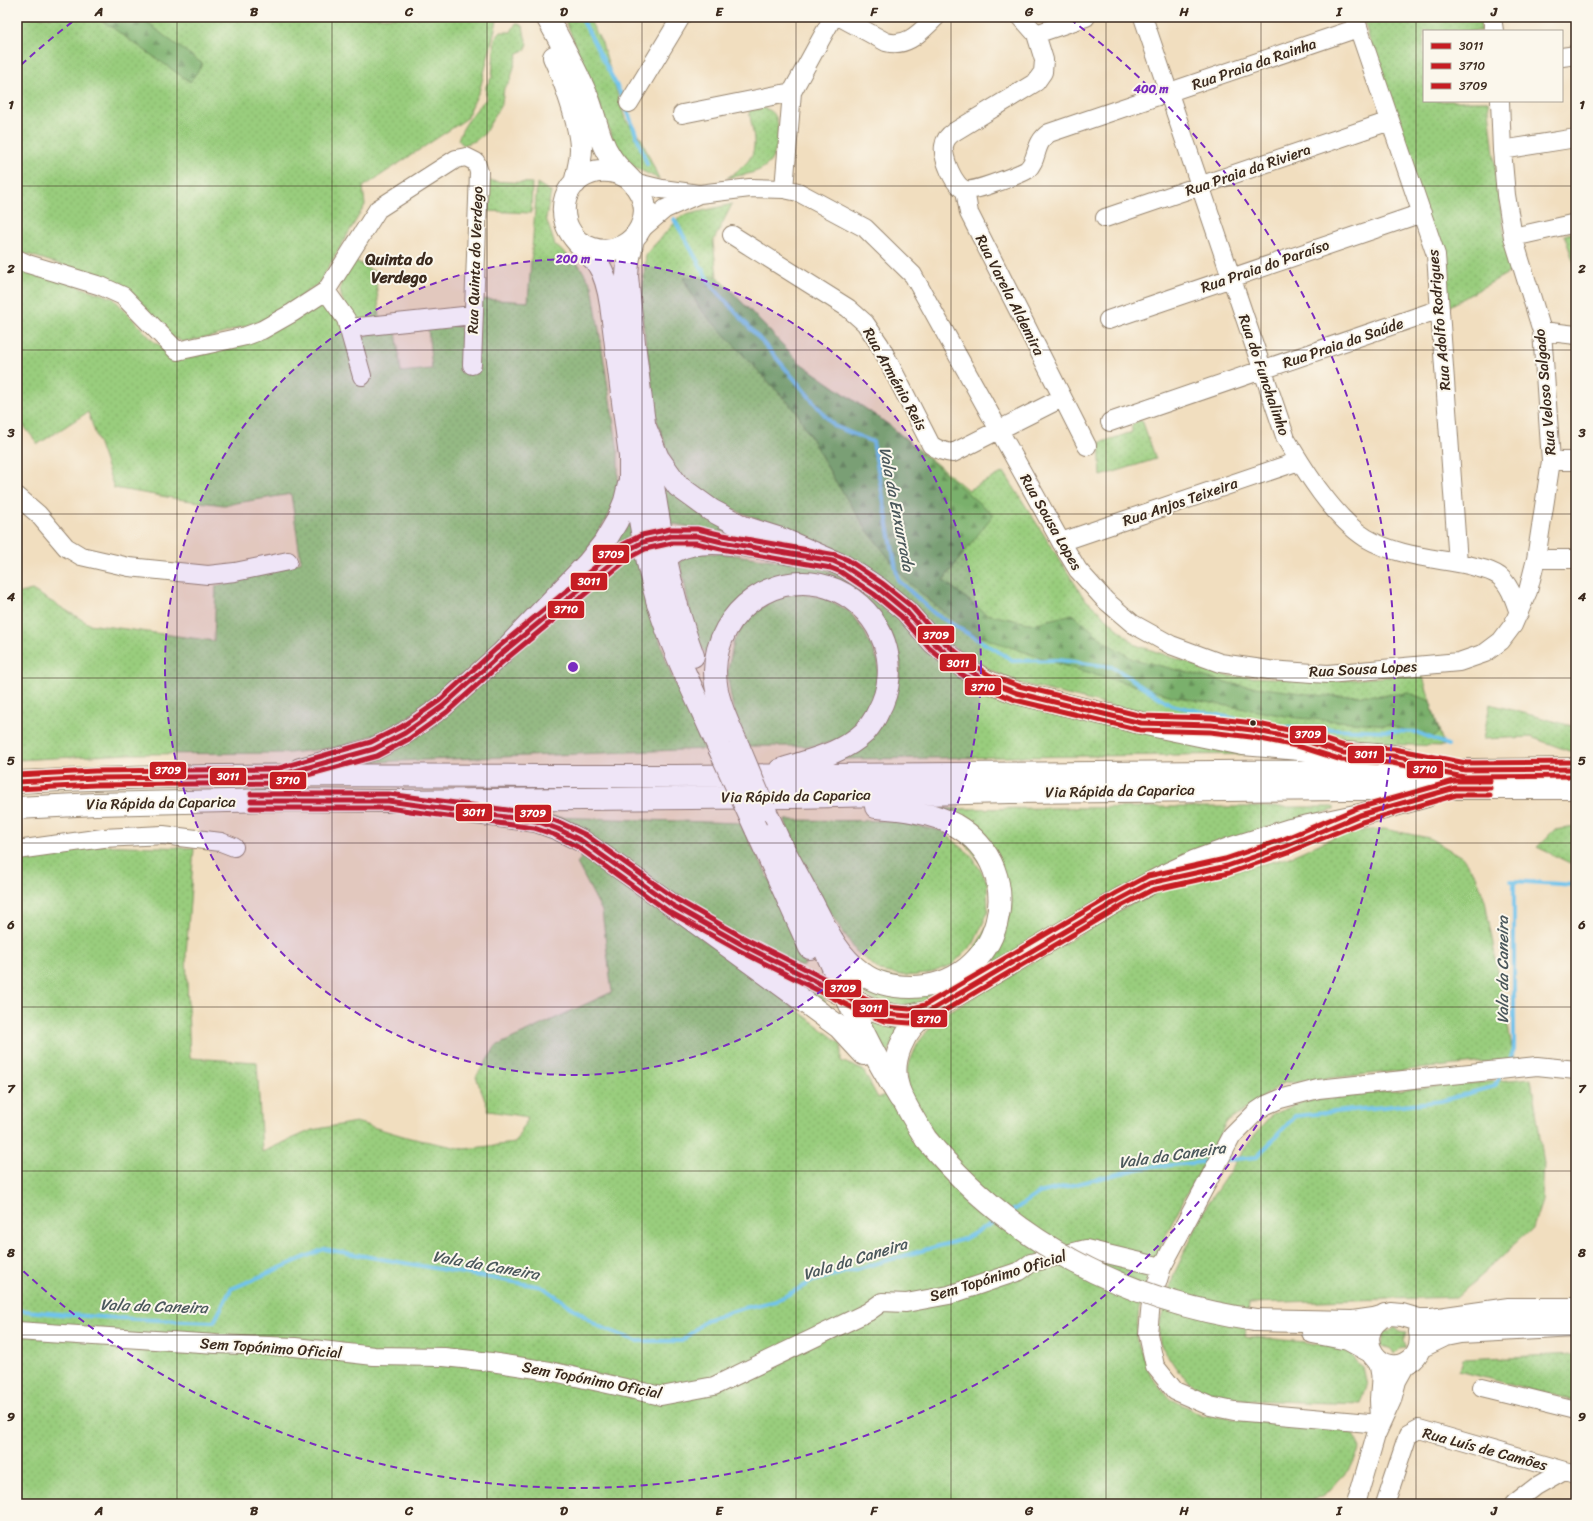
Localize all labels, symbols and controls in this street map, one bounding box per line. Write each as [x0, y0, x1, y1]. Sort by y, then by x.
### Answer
text: A [94, 0, 103, 23]
text: B [250, 0, 259, 23]
text: C [404, 0, 414, 23]
text: D [560, 0, 568, 23]
text: E [715, 0, 724, 23]
text: F [869, 0, 878, 23]
text: G [1024, 0, 1034, 23]
text: H [1178, 0, 1189, 23]
text: I [1335, 0, 1343, 23]
text: J [1490, 0, 1498, 23]
street label: Rua Praia da Rainha [1188, 30, 1320, 97]
legend [1423, 30, 1563, 102]
text: 3011 [1459, 35, 1483, 57]
text: 3710 [1459, 55, 1486, 77]
text: 3709 [1459, 75, 1487, 97]
text: 400 m [1132, 78, 1169, 100]
text: 1 [8, 93, 14, 116]
text: 1 [1579, 93, 1585, 116]
street label: Rua Praia da Riviera [1182, 136, 1315, 204]
street label: Rua Quinta do Verdego [459, 185, 491, 334]
street label: Rua Varela Aldemira [968, 230, 1052, 361]
street label: Rua Praia do Paraíso [1197, 232, 1333, 300]
district label: Quinta do Verdego [364, 245, 434, 292]
text: 200 m [555, 248, 591, 270]
street label: Rua Adolfo Rodrigues [1420, 248, 1458, 391]
text: 2 [6, 257, 15, 280]
text: 2 [1577, 257, 1586, 280]
street label: Rua Praia da Saúde [1279, 310, 1407, 376]
street label: Rua do Funchalinho [1231, 311, 1297, 440]
street label: Rua Arménio Reis [856, 322, 934, 436]
street label: Rua Veloso Salgado [1526, 327, 1563, 456]
text: 3 [6, 421, 15, 444]
text: 3 [1577, 421, 1586, 444]
water label: Vala da Enxurrada [871, 445, 924, 575]
street label: Rua Sousa Lopes [1013, 469, 1090, 576]
street label: Rua Anjos Teixeira [1119, 470, 1242, 534]
line badge: 3709 [592, 544, 630, 564]
text: 3709 [597, 545, 624, 564]
line badge: 3011 [570, 572, 608, 591]
text: 3011 [577, 572, 600, 591]
text: 4 [6, 585, 16, 608]
text: 4 [1577, 585, 1587, 608]
line badge: 3710 [547, 600, 585, 619]
text: 3710 [553, 600, 578, 619]
line badge: 3709 [917, 625, 955, 644]
text: 3709 [922, 626, 949, 645]
line badge: 3011 [939, 653, 977, 672]
street label: Rua Sousa Lopes [1308, 653, 1418, 685]
text: 3011 [946, 654, 969, 673]
centre of rings [566, 660, 580, 674]
line badge: 3710 [964, 677, 1002, 696]
text: 3710 [970, 678, 995, 697]
unlabelled marker [1248, 718, 1258, 728]
line badge: 3709 [1289, 725, 1327, 744]
text: 3709 [1294, 725, 1321, 744]
line badge: 3011 [1347, 745, 1385, 764]
text: 3011 [1354, 745, 1377, 764]
text: 5 [7, 749, 15, 772]
text: 5 [1578, 749, 1586, 772]
line badge: 3710 [1406, 760, 1444, 779]
text: 3710 [1412, 760, 1437, 779]
line badge: 3709 [149, 761, 187, 780]
text: 3709 [154, 761, 181, 780]
line badge: 3011 [209, 767, 247, 786]
text: 3011 [216, 767, 239, 786]
line badge: 3710 [269, 771, 307, 790]
text: 3710 [275, 771, 300, 790]
street label: Via Rápida da Caparica [1045, 777, 1195, 805]
street label: Via Rápida da Caparica [721, 782, 871, 810]
street label: Via Rápida da Caparica [86, 789, 236, 817]
line badge: 3011 [455, 803, 493, 822]
text: 3011 [462, 803, 485, 822]
line badge: 3709 [514, 804, 552, 823]
text: 3709 [519, 804, 546, 823]
text: 6 [6, 913, 15, 936]
text: 6 [1577, 913, 1586, 936]
water label: Vala da Caneira [1488, 914, 1517, 1024]
line badge: 3709 [824, 979, 862, 998]
text: 3709 [829, 979, 856, 998]
line badge: 3011 [852, 999, 889, 1018]
text: 3011 [859, 999, 882, 1018]
line badge: 3710 [910, 1009, 948, 1028]
text: 3710 [916, 1010, 941, 1029]
text: 7 [7, 1077, 16, 1100]
text: 7 [1578, 1077, 1587, 1100]
water label: Vala da Caneira [1117, 1133, 1229, 1177]
water label: Vala da Caneira [799, 1229, 913, 1289]
text: 8 [6, 1241, 15, 1264]
water label: Vala da Caneira [430, 1241, 543, 1289]
text: 8 [1577, 1241, 1586, 1264]
street label: Sem Topónimo Oficial [926, 1243, 1070, 1309]
water label: Vala da Caneira [100, 1290, 210, 1322]
street label: Sem Topónimo Oficial [199, 1330, 343, 1366]
street label: Sem Topónimo Oficial [520, 1354, 665, 1406]
text: 9 [7, 1405, 15, 1428]
text: 9 [1578, 1405, 1586, 1428]
street label: Rua Luís de Camões [1420, 1420, 1550, 1478]
text: A [94, 1499, 103, 1521]
text: B [250, 1499, 259, 1521]
text: C [404, 1499, 414, 1521]
text: D [560, 1499, 568, 1521]
text: E [715, 1499, 724, 1521]
text: F [869, 1499, 878, 1521]
text: G [1024, 1499, 1034, 1521]
text: H [1178, 1499, 1189, 1521]
text: I [1335, 1499, 1343, 1521]
text: J [1490, 1499, 1498, 1521]

